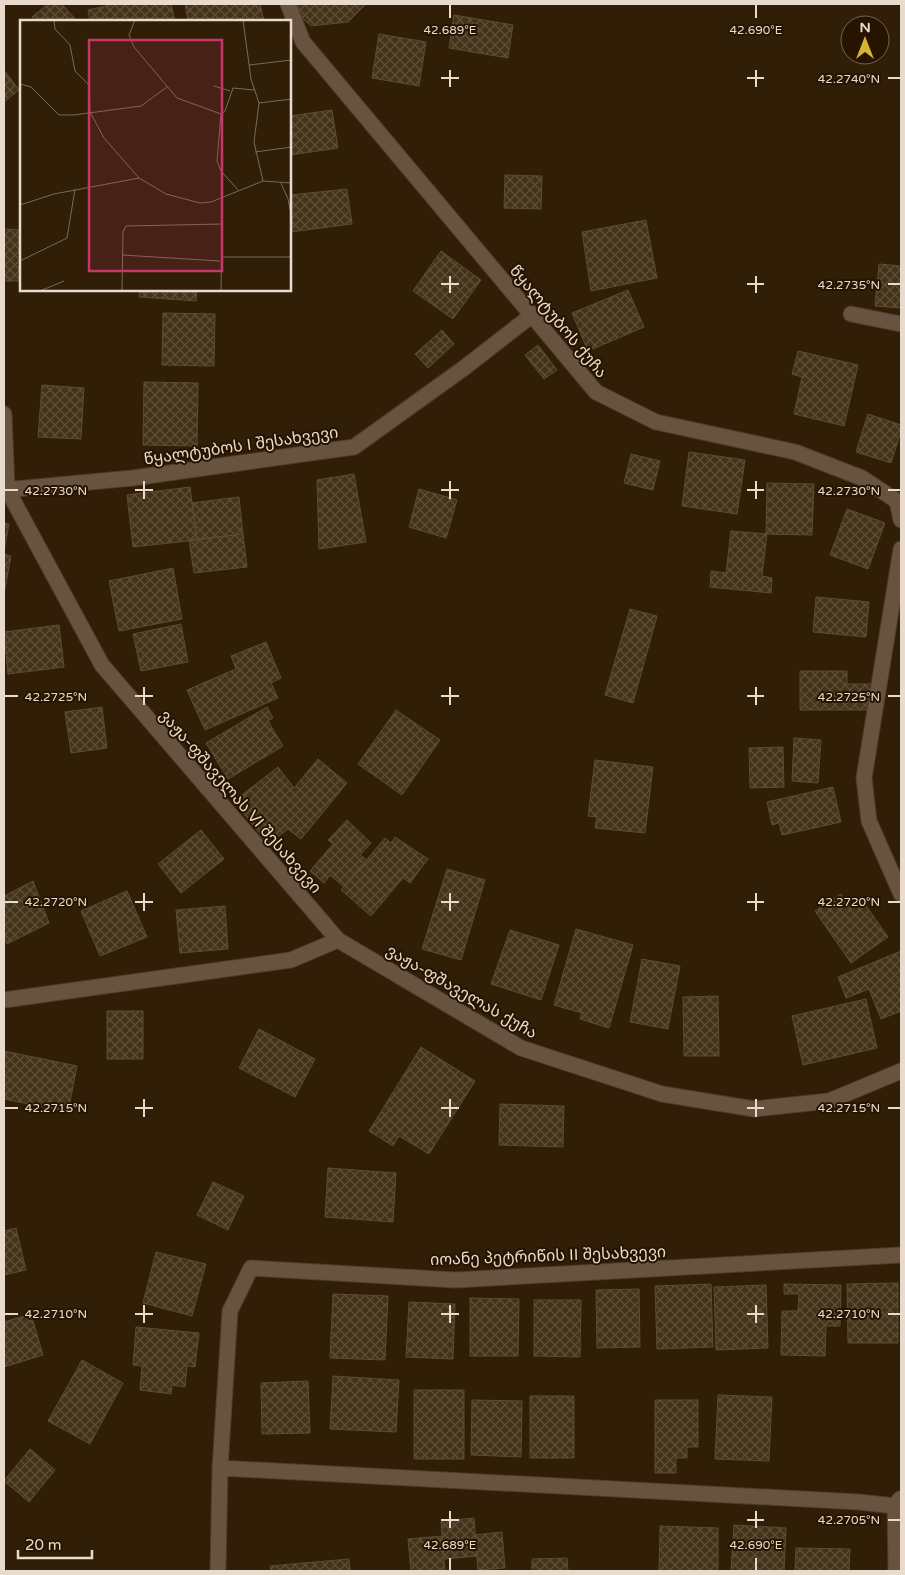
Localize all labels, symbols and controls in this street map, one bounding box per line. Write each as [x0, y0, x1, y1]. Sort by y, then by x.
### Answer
north arrow [840, 15, 890, 65]
text: N [859, 19, 871, 36]
inset map [20, 20, 291, 291]
text: 42.689°E [424, 23, 477, 37]
text: 42.690°E [730, 23, 783, 37]
text: 42.2740°N [818, 72, 880, 86]
street label: წყალტუბოს ქუჩა [505, 261, 611, 382]
text: 42.2735°N [818, 278, 880, 292]
street label: წყალტუბოს I შესახვევი [143, 422, 340, 470]
text: 42.2730°N [25, 484, 87, 498]
text: 42.2730°N [818, 484, 880, 498]
text: 42.2725°N [25, 690, 87, 704]
text: 42.2725°N [818, 690, 880, 704]
street label: ვაჟა-ფშაველას VI შესახვევი [155, 706, 326, 898]
text: 42.2720°N [25, 895, 87, 909]
text: 42.2720°N [818, 895, 880, 909]
street label: ვაჟა-ფშაველას ქუჩა [382, 940, 541, 1043]
text: 42.2715°N [25, 1101, 87, 1115]
text: 42.2715°N [818, 1101, 880, 1115]
street label: იოანე პეტრიწის II შესახვევი [430, 1242, 666, 1270]
text: 42.2710°N [25, 1307, 87, 1321]
text: 42.2710°N [818, 1307, 880, 1321]
text: 42.2705°N [818, 1513, 880, 1527]
scale bar [18, 1528, 91, 1560]
text: 20 m [25, 1536, 62, 1554]
text: 42.689°E [424, 1538, 477, 1552]
text: 42.690°E [730, 1538, 783, 1552]

